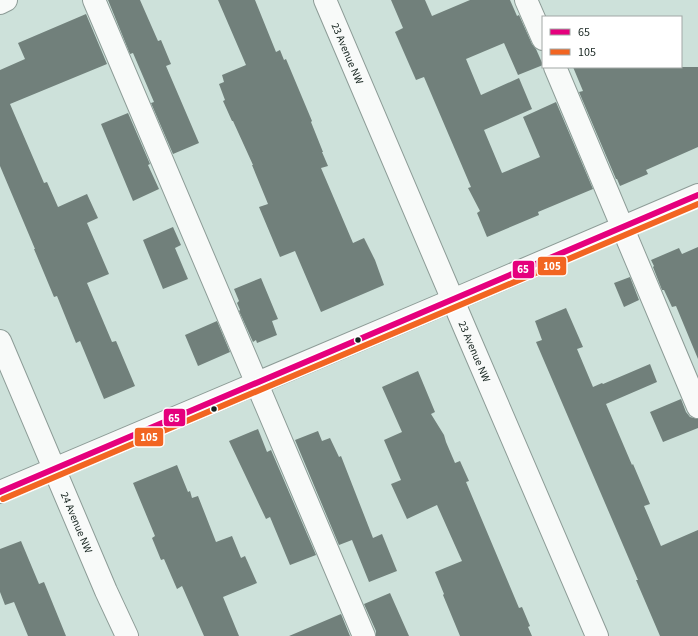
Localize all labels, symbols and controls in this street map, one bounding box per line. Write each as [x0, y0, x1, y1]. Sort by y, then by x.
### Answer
legend [542, 16, 682, 68]
street label: 23 Avenue NW [328, 21, 367, 87]
text: 65 [578, 24, 590, 41]
text: 105 [578, 44, 596, 61]
line badge: 105 [537, 256, 567, 276]
text: 105 [543, 259, 561, 274]
line badge: 65 [512, 260, 535, 279]
text: 65 [517, 262, 529, 277]
street label: 23 Avenue NW [455, 319, 494, 385]
unlabelled marker [353, 335, 363, 345]
unlabelled marker [209, 404, 219, 414]
line badge: 65 [163, 408, 186, 427]
text: 65 [168, 411, 180, 426]
line badge: 105 [134, 427, 164, 447]
text: 105 [140, 430, 158, 445]
street label: 24 Avenue NW [57, 490, 96, 556]

